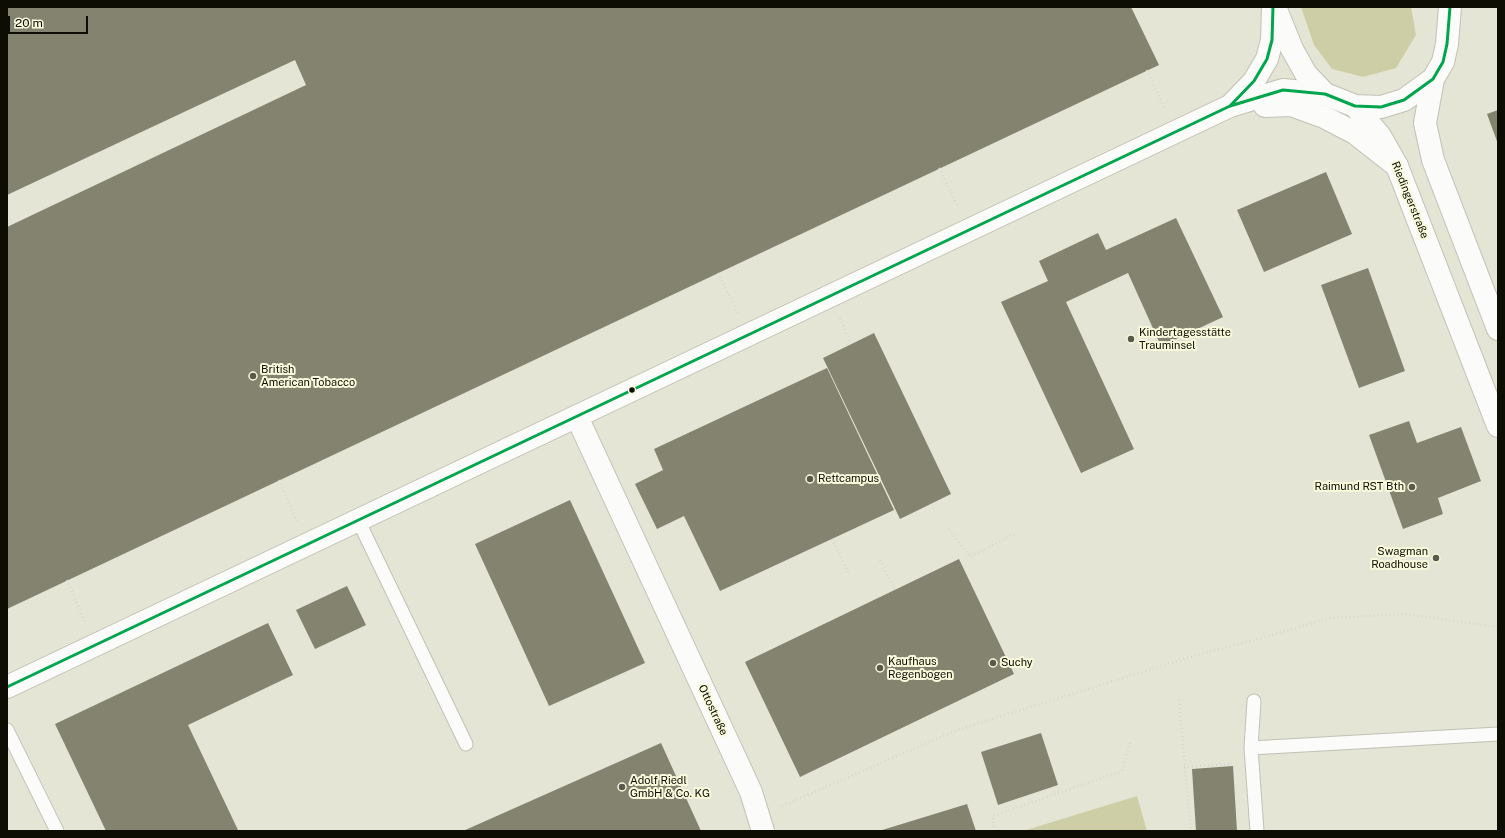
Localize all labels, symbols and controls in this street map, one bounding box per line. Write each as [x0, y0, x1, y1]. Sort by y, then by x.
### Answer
scale bar [10, 8, 90, 34]
text: 20 m [15, 16, 43, 30]
street label: Riedingerstraße [1389, 160, 1431, 240]
place label: Kindertagesstätte Trauminsel [1139, 326, 1231, 352]
marker: Kindertagesstätte Trauminsel [1126, 334, 1136, 344]
place label: British American Tobacco [261, 363, 355, 389]
marker: British American Tobacco [248, 371, 258, 381]
unlabelled marker [627, 385, 637, 395]
place label: Rettcampus [818, 472, 879, 486]
marker: Rettcampus [805, 474, 815, 484]
place label: Raimund RST Bth [1315, 480, 1404, 494]
marker: Raimund RST Bth [1407, 482, 1417, 492]
place label: Swagman Roadhouse [1371, 545, 1428, 571]
marker: Swagman Roadhouse [1431, 553, 1441, 563]
place label: Kaufhaus Regenbogen [888, 655, 953, 681]
place label: Suchy [1001, 656, 1033, 670]
marker: Suchy [988, 658, 998, 668]
marker: Kaufhaus Regenbogen [875, 663, 885, 673]
street label: Ottostraße [695, 682, 731, 738]
place label: Adolf Riedl GmbH & Co. KG [630, 774, 710, 800]
marker: Adolf Riedl GmbH & Co. KG [617, 782, 627, 792]

